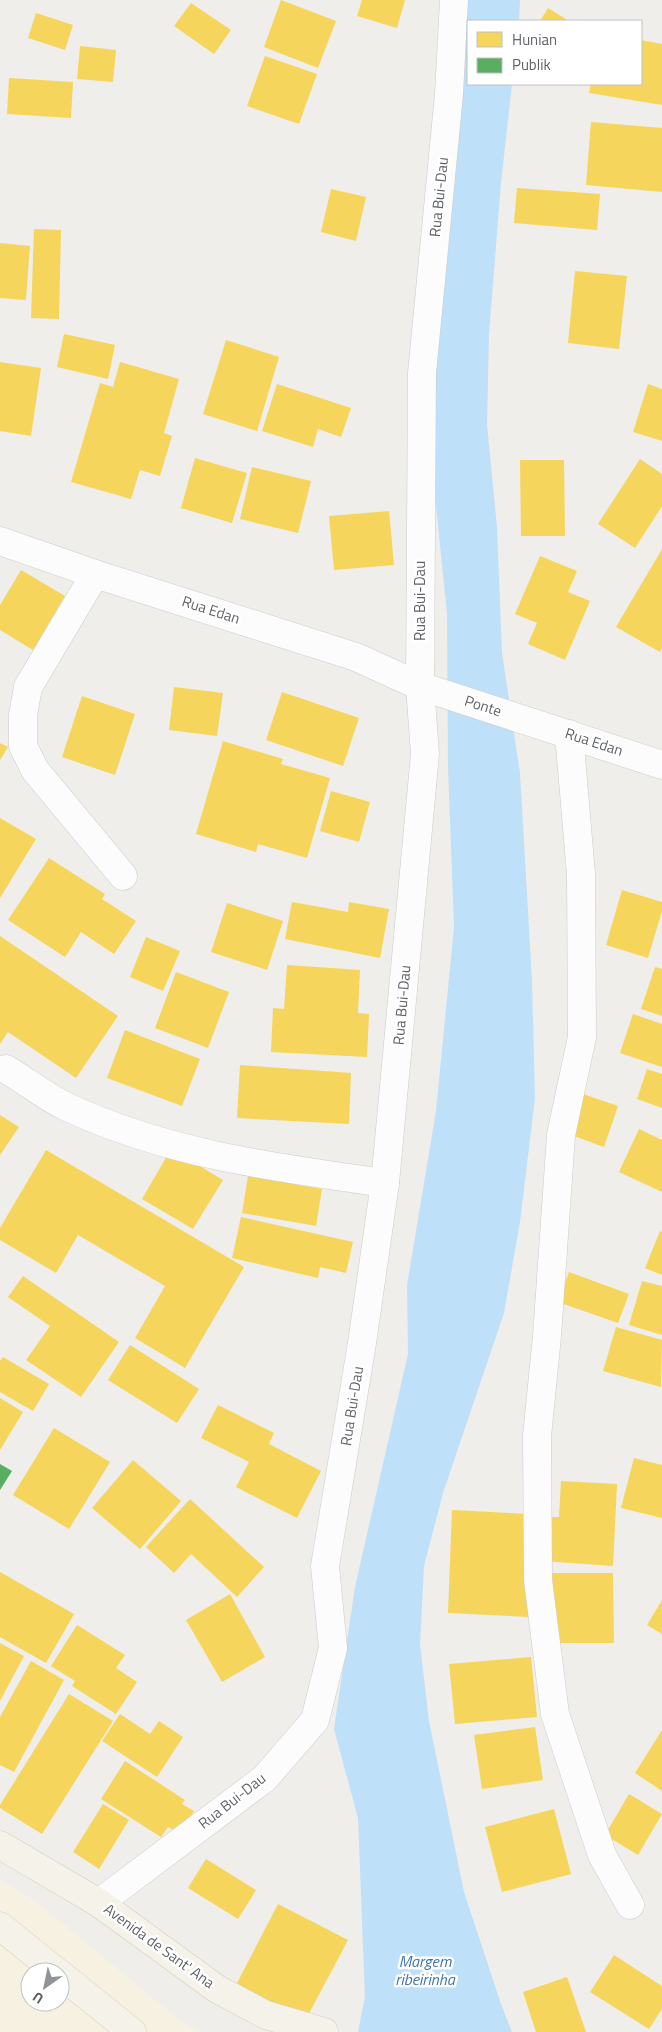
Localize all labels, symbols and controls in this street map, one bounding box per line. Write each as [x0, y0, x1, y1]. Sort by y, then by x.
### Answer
legend [467, 20, 642, 85]
text: Hunian [512, 28, 557, 51]
text: Publik [512, 53, 551, 76]
street label: Rua Bui-Dau [423, 156, 454, 238]
street label: Rua Bui-Dau [408, 561, 431, 641]
street label: Rua Edan [179, 589, 243, 630]
street label: Ponte [462, 689, 505, 722]
street label: Rua Edan [562, 721, 626, 762]
street label: Rua Bui-Dau [387, 964, 416, 1046]
street label: Rua Bui-Dau [334, 1365, 369, 1447]
street label: Rua Bui-Dau [193, 1767, 270, 1834]
street label: Avenida de Sant' Ana [99, 1897, 220, 1994]
water label: Margem ribeirinha [395, 1949, 456, 1991]
north arrow [20, 1962, 70, 2012]
text: U [28, 1987, 47, 2010]

